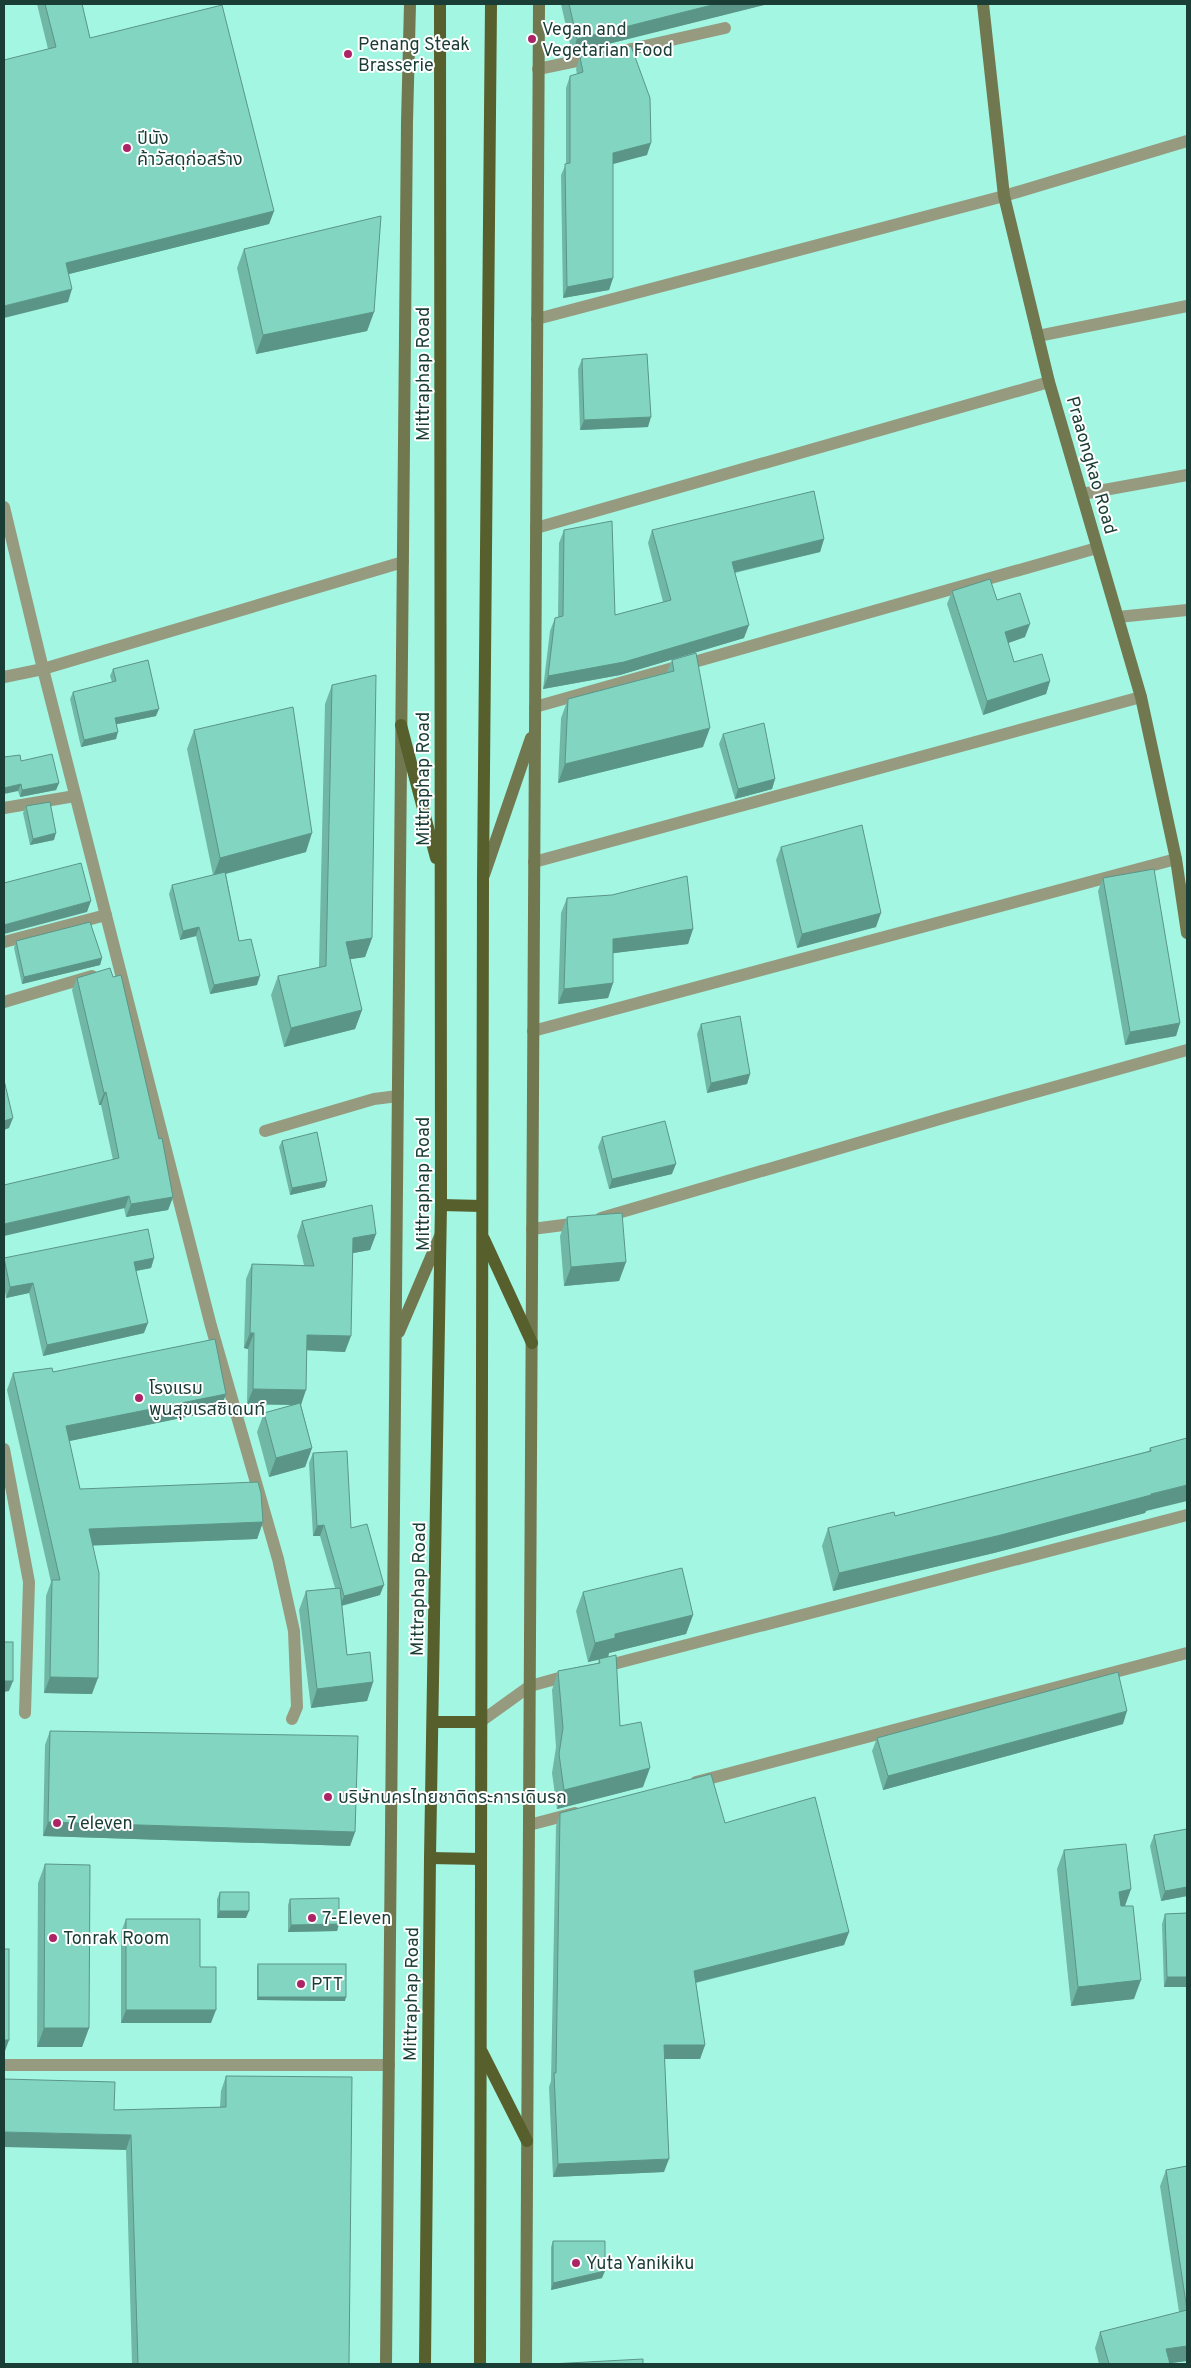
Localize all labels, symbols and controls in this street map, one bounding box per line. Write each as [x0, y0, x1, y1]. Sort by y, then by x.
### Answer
place label: Vegan and Vegetarian Food [542, 19, 673, 63]
marker: Vegan and Vegetarian Food [526, 33, 538, 45]
place label: Penang Steak Brasserie [358, 34, 470, 78]
marker: Penang Steak Brasserie [342, 48, 354, 60]
place label: ปีนัง ค้าวัสดุก่อสร้าง [137, 128, 243, 172]
marker: ปีนัง ค้าวัสดุก่อสร้าง [121, 142, 133, 154]
street label: Mittraphap Road [413, 307, 436, 441]
street label: Praaongkao Road [1060, 394, 1121, 537]
street label: Mittraphap Road [413, 712, 436, 846]
street label: Mittraphap Road [413, 1117, 436, 1251]
place label: โรงแรม พูนสุขเรสซิเดนท์ [149, 1378, 265, 1422]
marker: โรงแรม พูนสุขเรสซิเดนท์ [133, 1392, 145, 1404]
street label: Mittraphap Road [407, 1522, 432, 1656]
place label: บริษัทนครไทยชาติตระการเดินรถ [338, 1787, 567, 1810]
marker: บริษัทนครไทยชาติตระการเดินรถ [322, 1791, 334, 1803]
place label: 7 eleven [67, 1813, 133, 1836]
marker: 7 eleven [51, 1817, 63, 1829]
place label: 7-Eleven [322, 1908, 391, 1931]
marker: 7-Eleven [306, 1912, 318, 1924]
street label: Mittraphap Road [400, 1927, 425, 2061]
place label: Tonrak Room [63, 1928, 169, 1951]
marker: Tonrak Room [47, 1932, 59, 1944]
place label: PTT [311, 1974, 343, 1997]
marker: PTT [295, 1978, 307, 1990]
place label: Yuta Yanikiku [586, 2253, 694, 2276]
marker: Yuta Yanikiku [570, 2257, 582, 2269]

